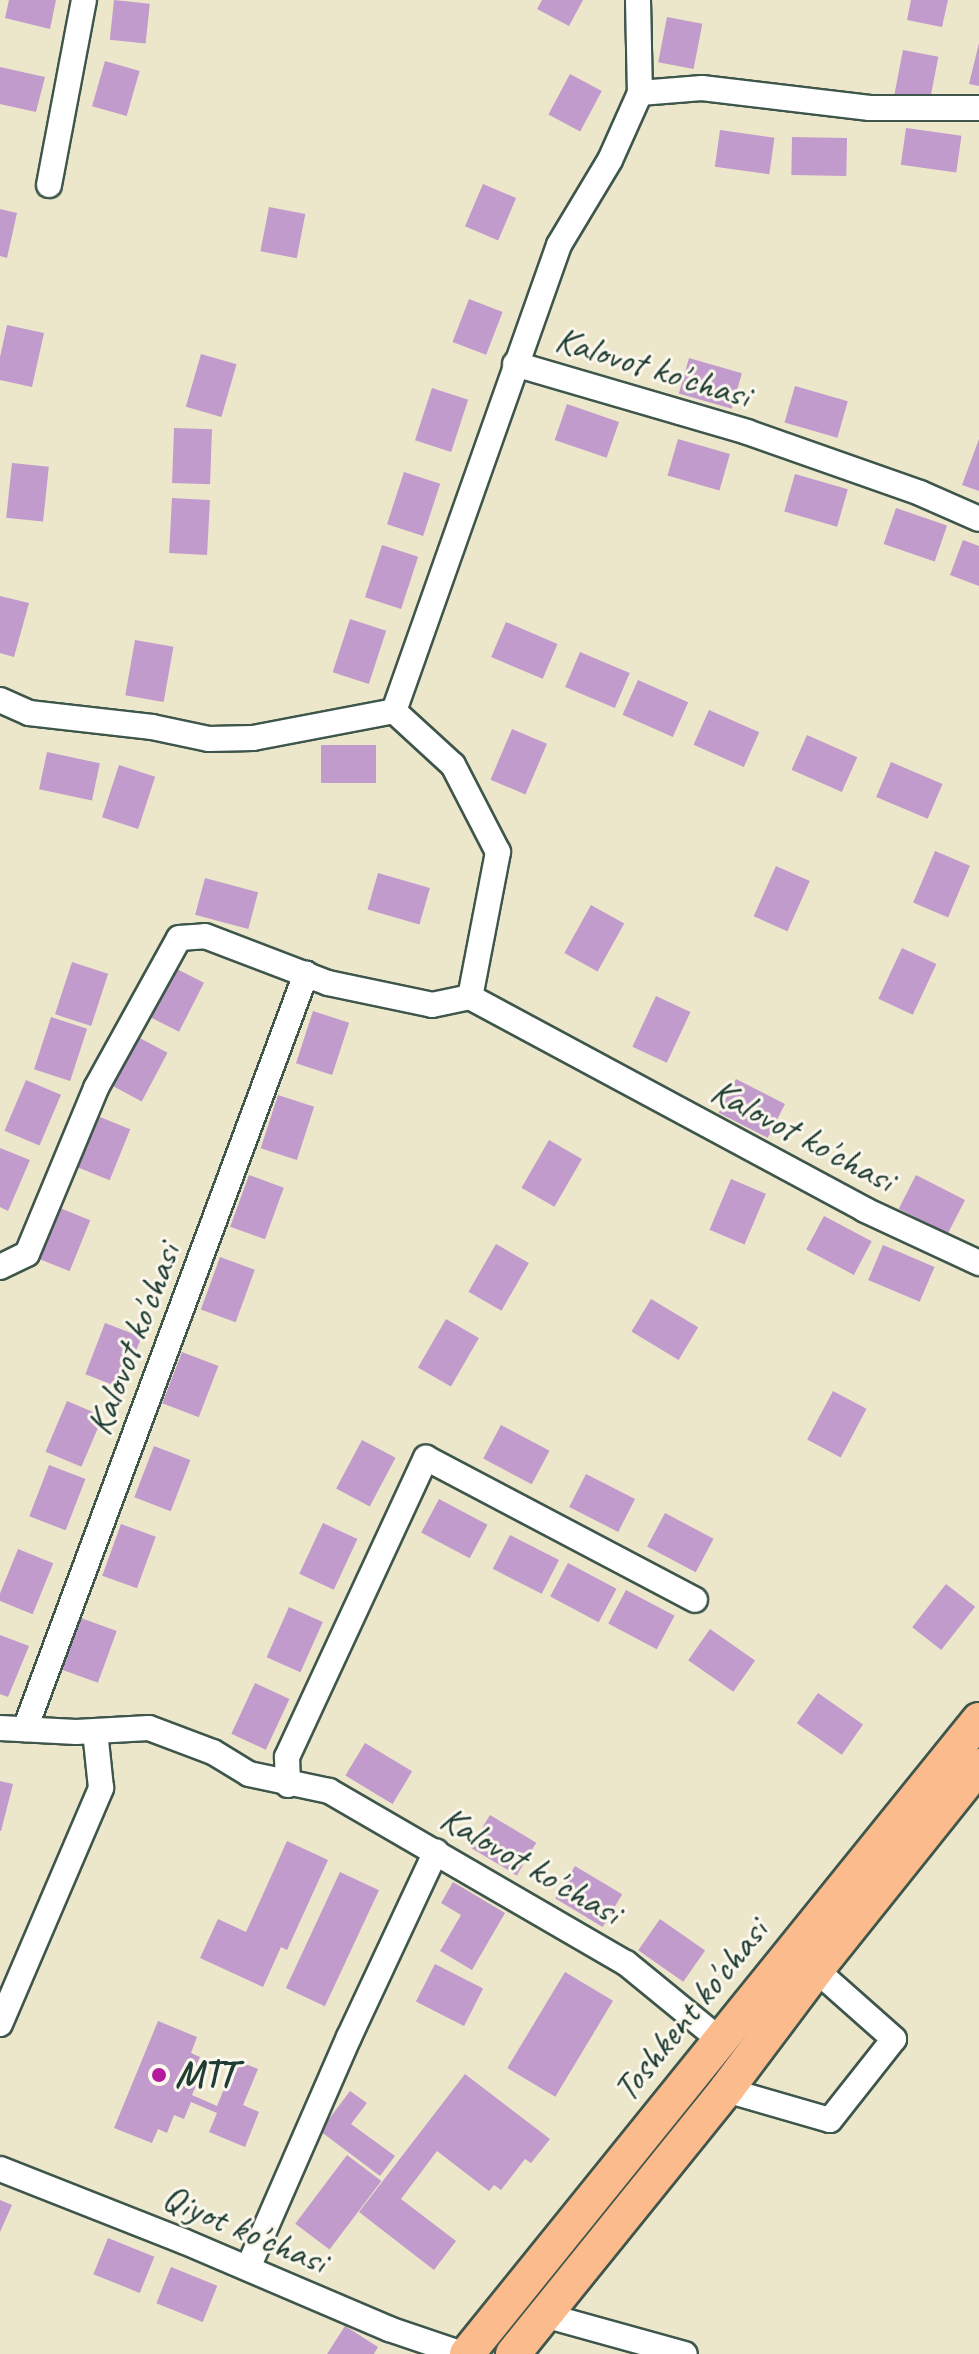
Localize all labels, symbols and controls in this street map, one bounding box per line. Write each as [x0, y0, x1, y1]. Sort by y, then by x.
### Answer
street label: Kalovot ko'chasi [550, 316, 756, 418]
street label: Kalovot ko'chasi [704, 1068, 902, 1202]
street label: Kalovot ko'chasi [76, 1237, 190, 1441]
street label: Kalovot ko'chasi [433, 1795, 629, 1935]
street label: Toshkent ko'chasi [602, 1909, 778, 2111]
place label: MTT [175, 2052, 235, 2098]
marker: MTT [150, 2066, 168, 2084]
street label: Qiyot ko'chasi [156, 2174, 334, 2284]

